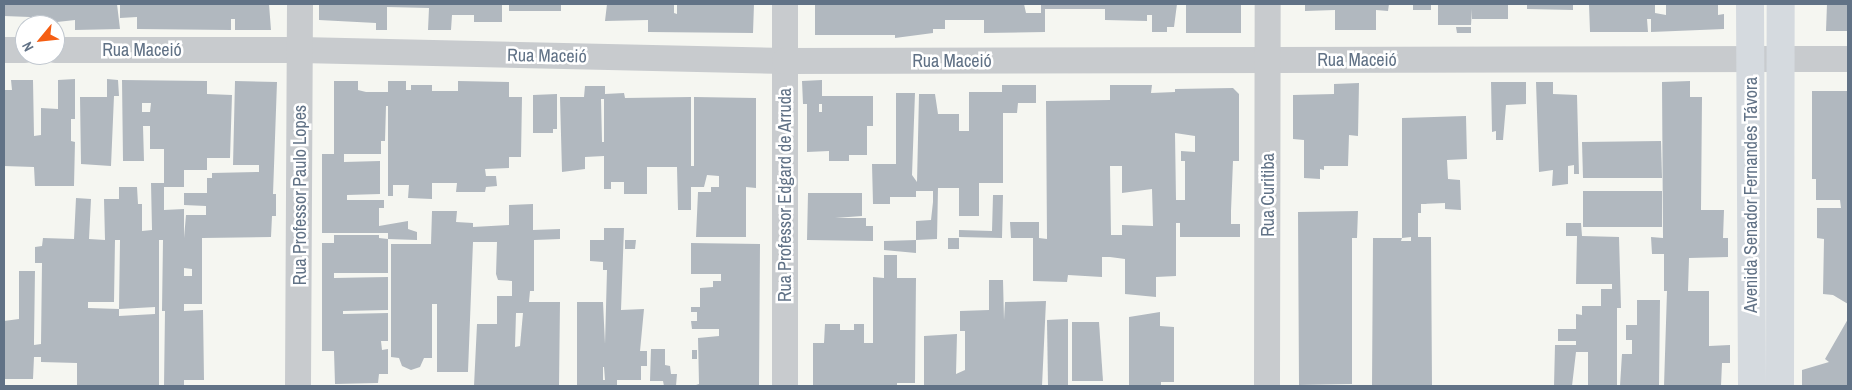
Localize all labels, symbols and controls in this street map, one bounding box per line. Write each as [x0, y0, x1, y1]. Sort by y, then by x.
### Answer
north arrow [15, 15, 65, 65]
text: N [18, 39, 38, 54]
street label: Rua Maceió [102, 39, 182, 61]
street label: Rua Maceió [507, 45, 587, 67]
street label: Rua Maceió [1317, 49, 1397, 71]
street label: Rua Maceió [912, 50, 992, 72]
street label: Avenida Senador Fernandes Távora [1740, 77, 1762, 313]
street label: Rua Professor Edgard de Arruda [774, 88, 796, 302]
street label: Rua Professor Paulo Lopes [289, 105, 311, 285]
street label: Rua Curitiba [1257, 153, 1279, 237]

